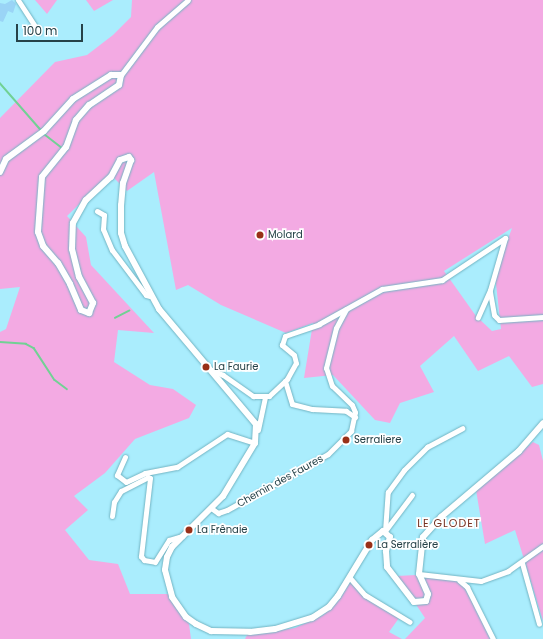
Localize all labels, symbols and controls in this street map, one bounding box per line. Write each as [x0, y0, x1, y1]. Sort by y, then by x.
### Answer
scale bar [18, 16, 85, 42]
text: 100 m [23, 22, 57, 39]
place label: Molard [268, 229, 303, 241]
marker: Molard [255, 230, 265, 240]
place label: La Faurie [214, 361, 258, 373]
marker: La Faurie [201, 362, 211, 372]
place label: Serraliere [354, 434, 401, 446]
marker: Serraliere [341, 435, 351, 445]
street label: Chemin des Faures [235, 452, 325, 510]
district label: LE GLODET [417, 516, 481, 530]
place label: La Frênaie [197, 524, 248, 536]
marker: La Frênaie [184, 525, 194, 535]
place label: La Serralière [377, 539, 438, 551]
marker: La Serralière [364, 540, 374, 550]

